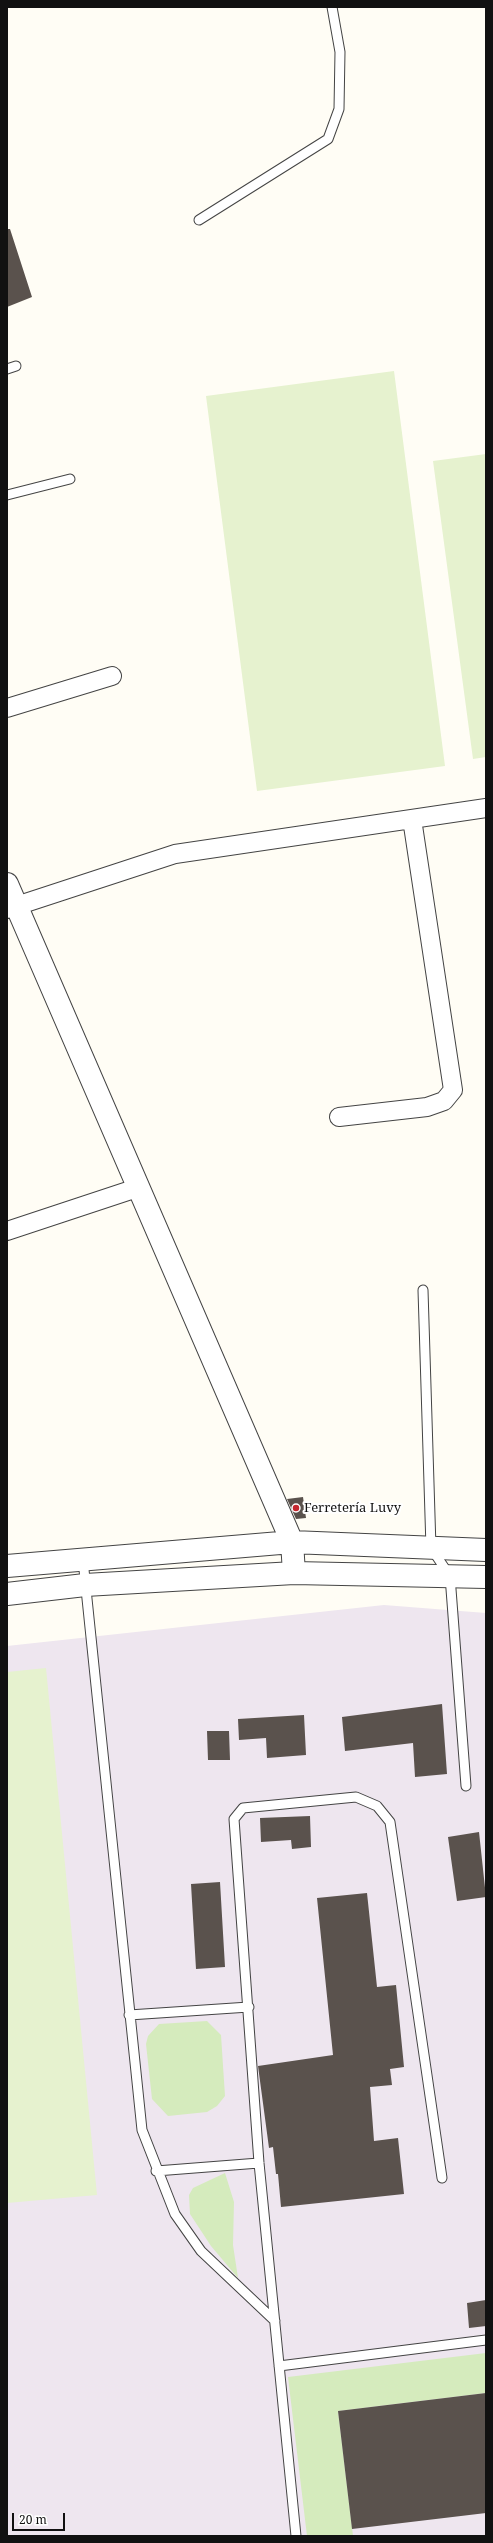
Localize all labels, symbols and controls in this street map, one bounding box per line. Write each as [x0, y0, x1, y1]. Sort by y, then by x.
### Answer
place label: Ferretería Luvy [304, 1500, 401, 1516]
marker: Ferretería Luvy [291, 1503, 301, 1513]
scale bar [14, 2505, 67, 2531]
text: 20 m [19, 2511, 47, 2528]

